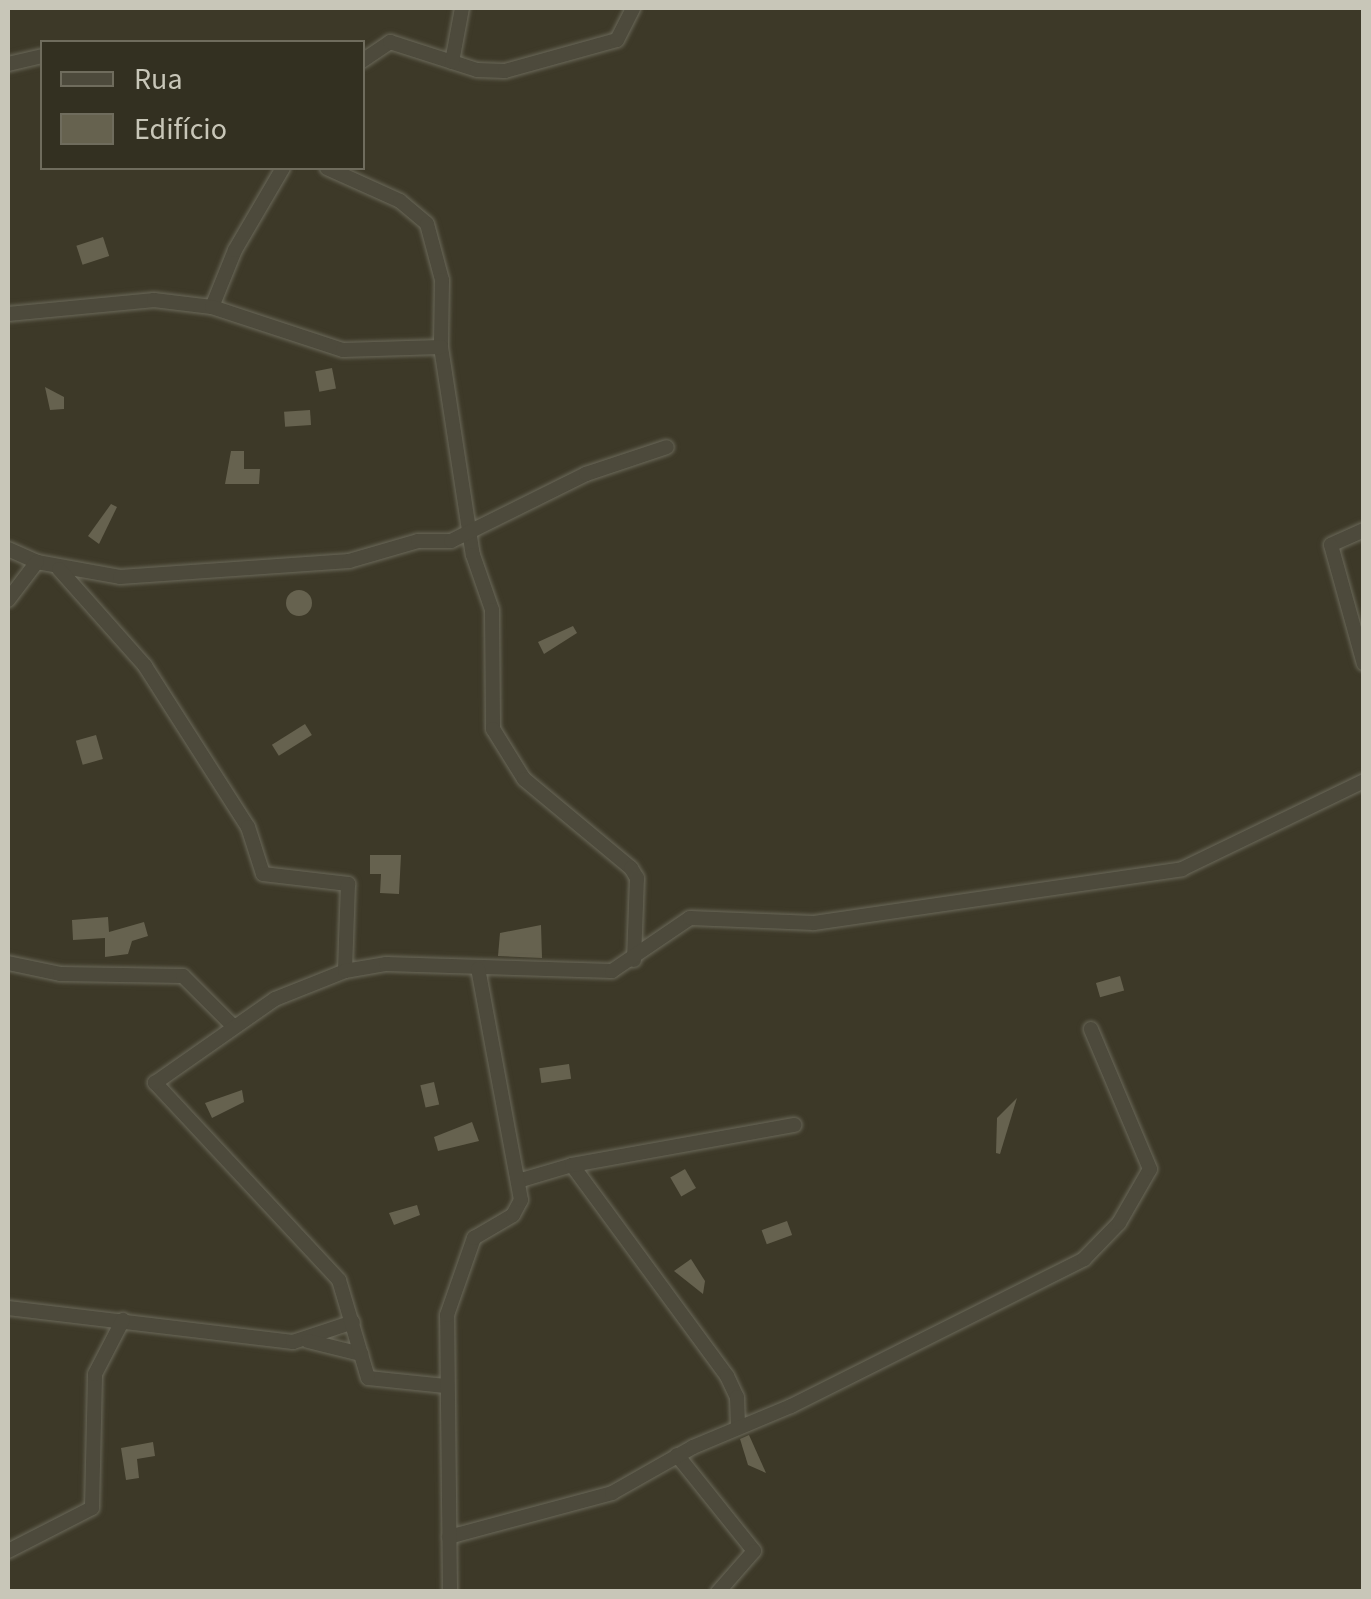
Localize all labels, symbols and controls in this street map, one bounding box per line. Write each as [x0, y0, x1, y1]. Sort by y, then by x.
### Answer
legend [40, 40, 365, 170]
text: Rua [134, 58, 183, 101]
text: Edifício [134, 108, 227, 151]

